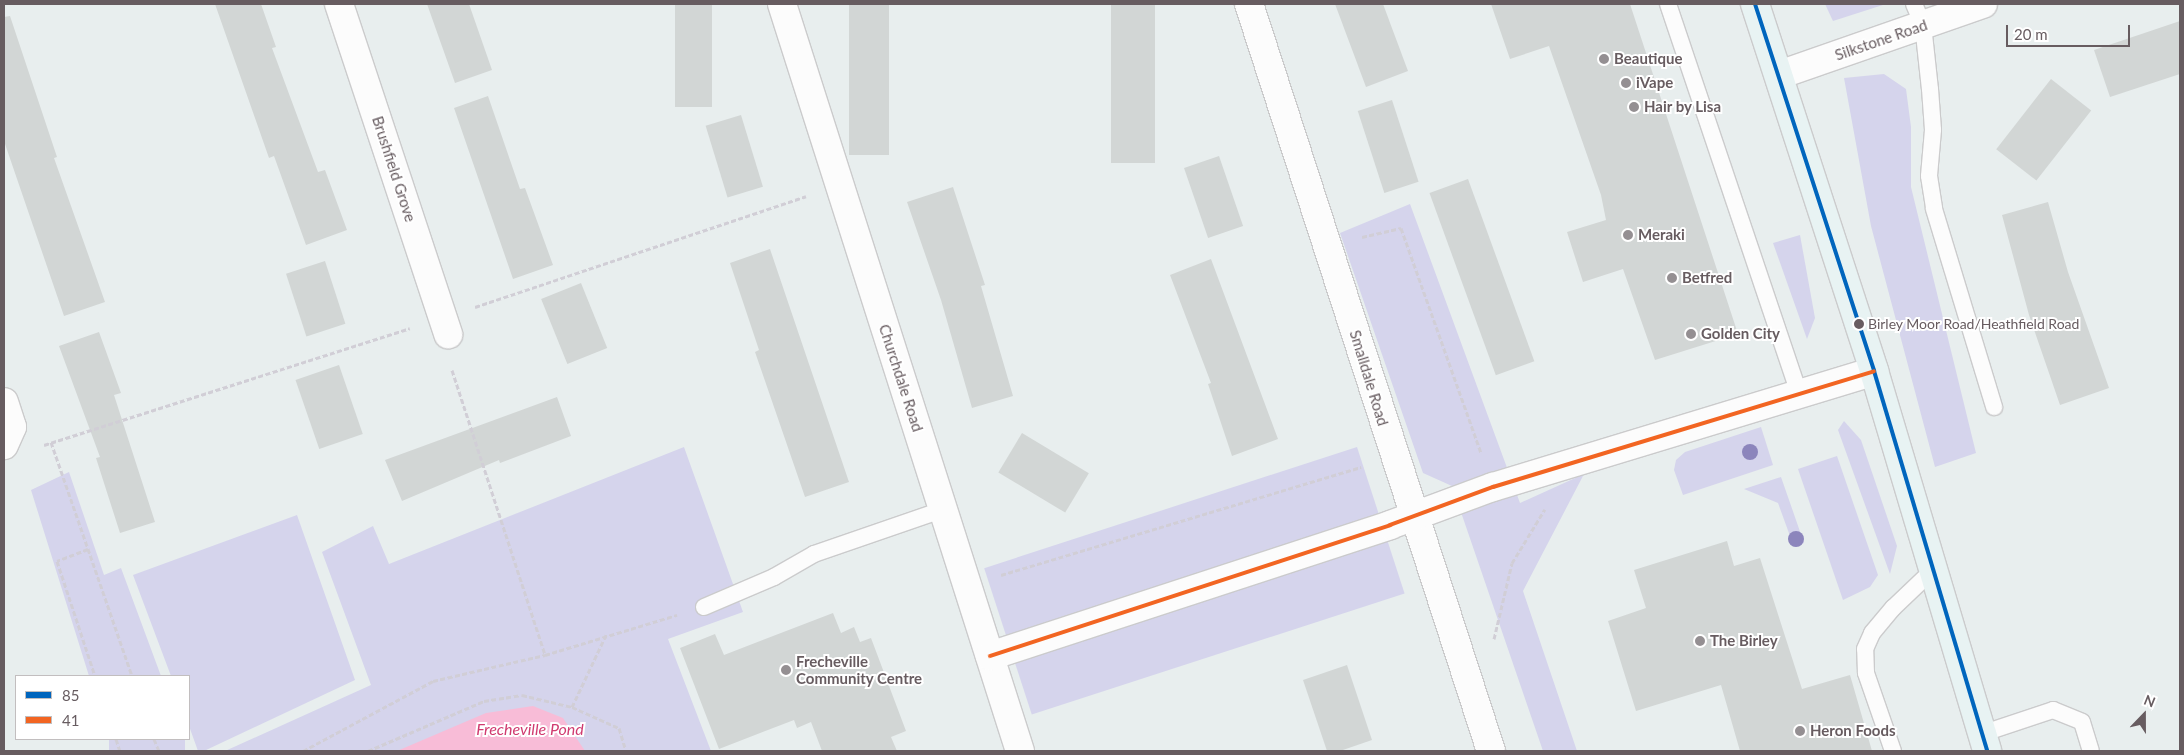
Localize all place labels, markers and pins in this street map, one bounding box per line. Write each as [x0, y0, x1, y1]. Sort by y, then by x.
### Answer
place label: Beautique [1614, 50, 1682, 68]
marker: Beautique [1598, 53, 1610, 65]
place label: iVape [1636, 74, 1673, 92]
marker: iVape [1620, 77, 1632, 89]
place label: Hair by Lisa [1644, 98, 1722, 116]
marker: Hair by Lisa [1628, 101, 1640, 113]
place label: Meraki [1638, 226, 1685, 244]
marker: Meraki [1622, 229, 1634, 241]
place label: Betfred [1682, 269, 1732, 287]
marker: Betfred [1666, 272, 1678, 284]
place label: Birley Moor Road/Heathfield Road [1868, 316, 2080, 332]
marker: Birley Moor Road/Heathfield Road [1854, 319, 1864, 329]
place label: Golden City [1701, 325, 1780, 343]
marker: Golden City [1685, 328, 1697, 340]
place label: The Birley [1710, 632, 1778, 650]
marker: The Birley [1694, 635, 1706, 647]
place label: Frecheville Community Centre [796, 652, 922, 687]
marker: Frecheville Community Centre [780, 664, 792, 676]
place label: Heron Foods [1810, 722, 1896, 740]
marker: Heron Foods [1794, 725, 1806, 737]

